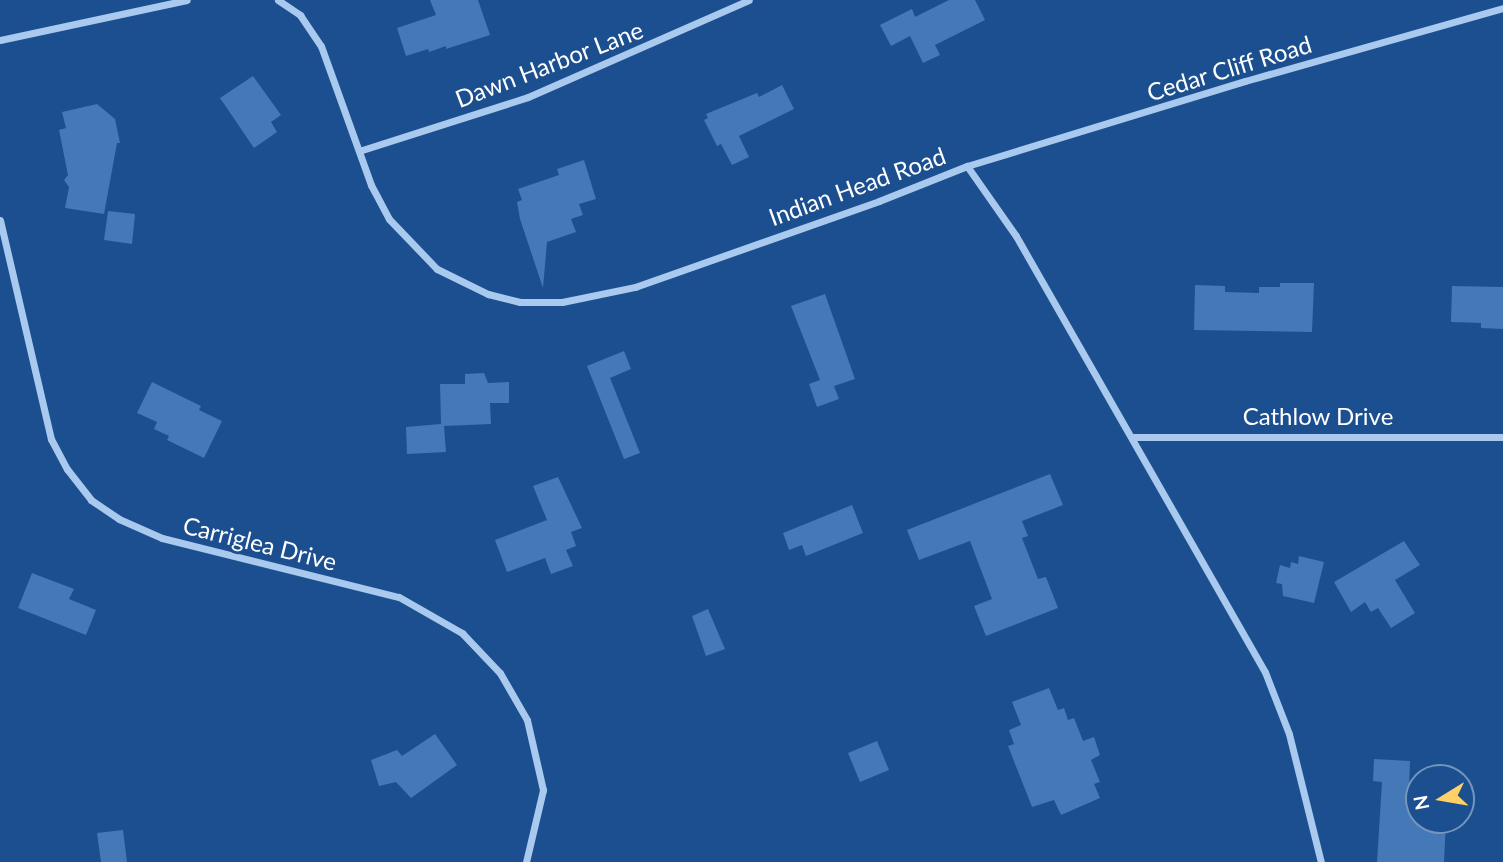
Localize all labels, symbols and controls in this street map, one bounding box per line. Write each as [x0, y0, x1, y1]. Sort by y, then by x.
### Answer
street label: Dawn Harbor Lane [451, 15, 647, 113]
street label: Cedar Cliff Road [1143, 29, 1315, 107]
street label: Indian Head Road [765, 141, 949, 231]
street label: Cathlow Drive [1242, 402, 1394, 430]
street label: Carriglea Drive [180, 510, 340, 576]
north arrow [1405, 764, 1475, 834]
text: N [1408, 793, 1434, 812]

